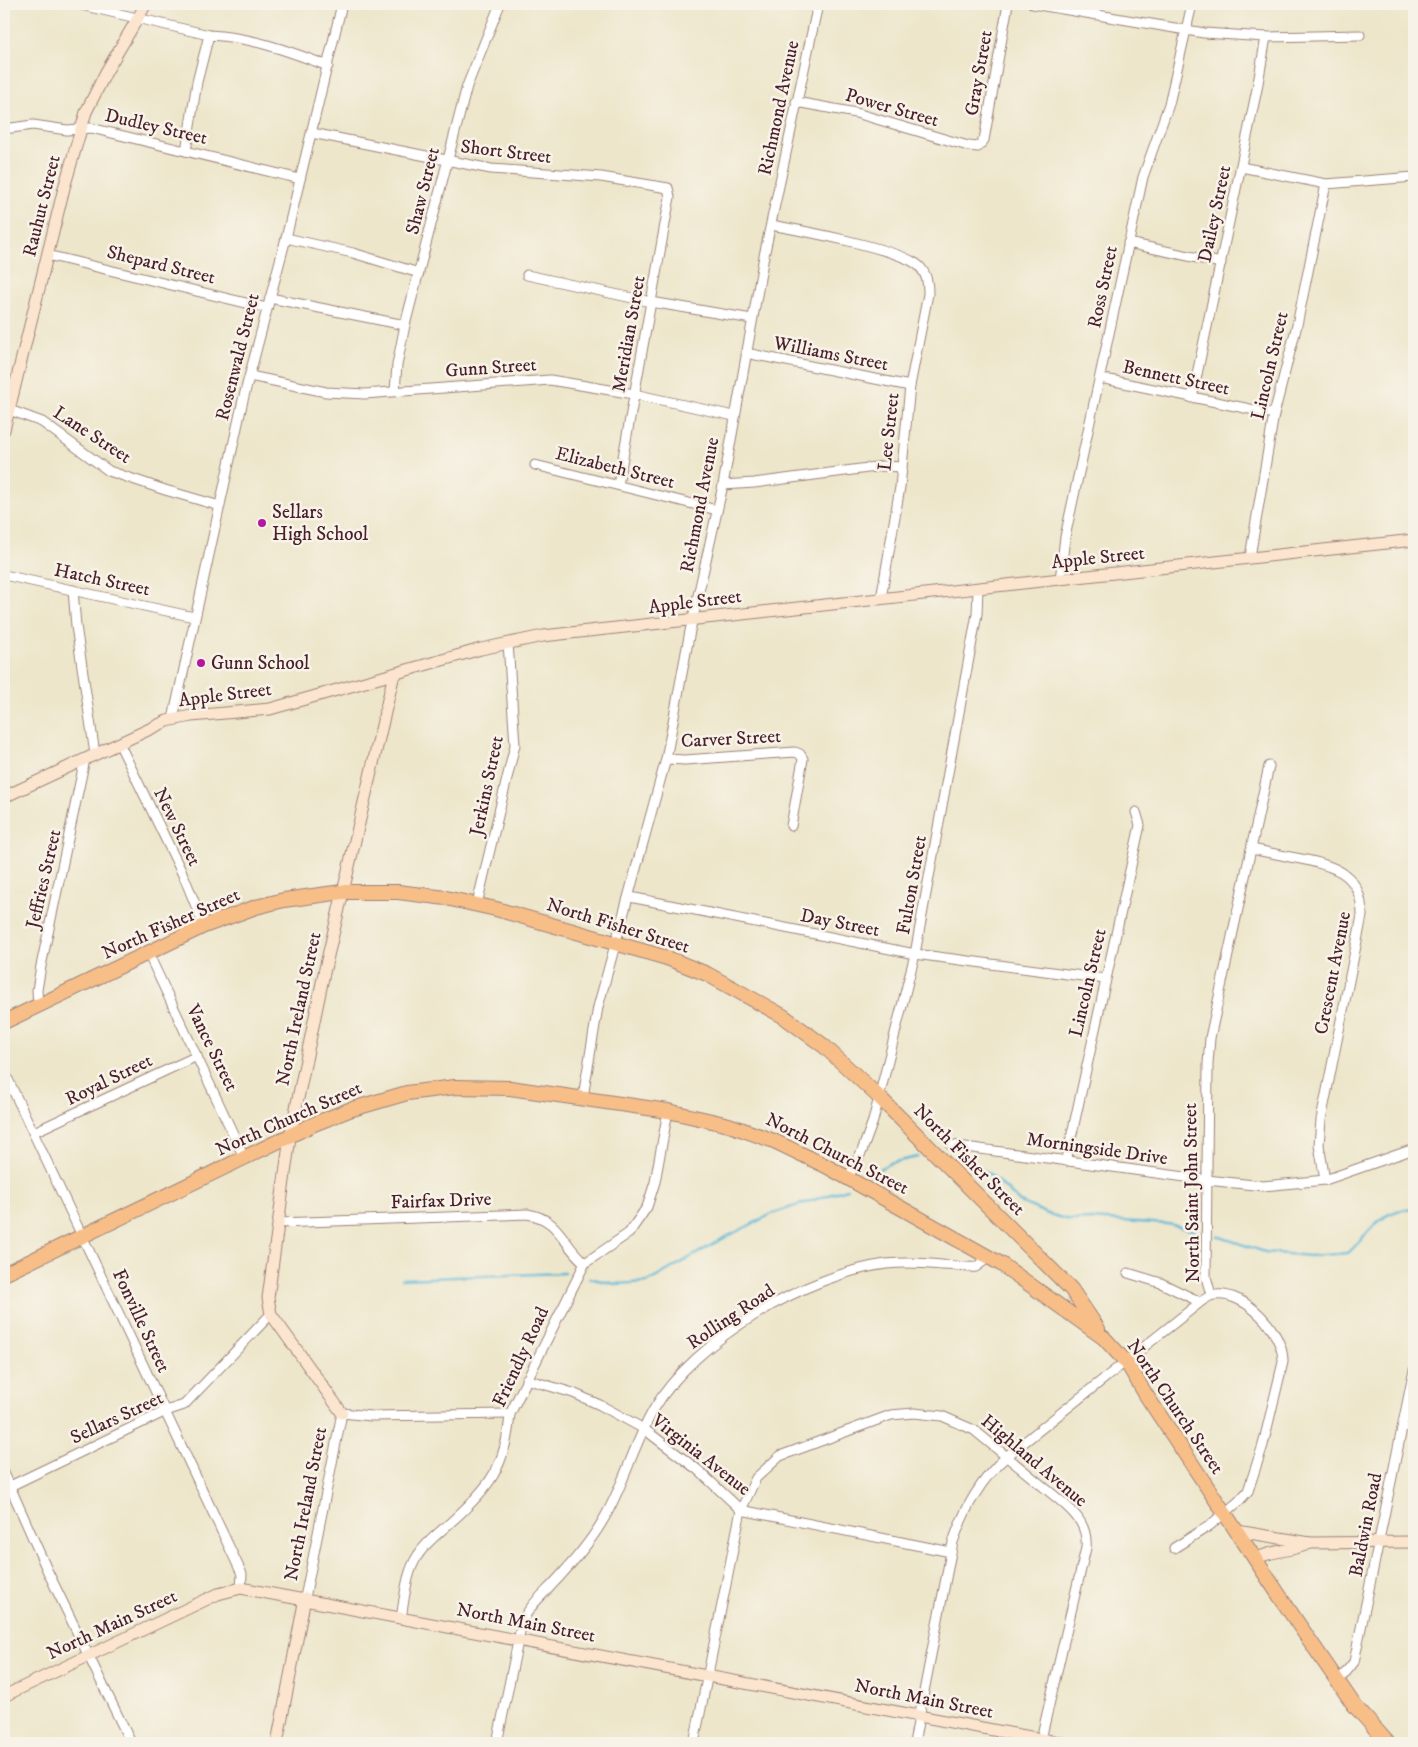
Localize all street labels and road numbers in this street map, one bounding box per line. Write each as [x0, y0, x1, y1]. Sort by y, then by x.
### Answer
street label: Gray Street [960, 28, 998, 118]
street label: Richmond Avenue [753, 38, 805, 178]
street label: Power Street [843, 84, 941, 132]
street label: Dudley Street [103, 104, 209, 150]
street label: Short Street [459, 135, 553, 169]
street label: Shaw Street [401, 145, 445, 237]
street label: Rauhut Street [18, 153, 66, 259]
street label: Dailey Street [1193, 163, 1237, 265]
street label: Shepard Street [104, 240, 218, 290]
street label: Ross Street [1083, 244, 1123, 330]
street label: Meridian Street [607, 274, 651, 394]
street label: Rosenwald Street [211, 291, 265, 423]
street label: Lincoln Street [1246, 310, 1294, 422]
street label: Williams Street [771, 331, 890, 376]
street label: Gunn Street [445, 353, 537, 383]
street label: Bennett Street [1120, 355, 1232, 401]
street label: Lee Street [873, 392, 905, 472]
street label: Lane Street [49, 401, 135, 469]
street label: Richmond Avenue [676, 435, 724, 575]
street label: Elizabeth Street [553, 442, 677, 494]
street label: Apple Street [1050, 542, 1146, 574]
street label: Hatch Street [52, 559, 152, 601]
street label: Apple Street [647, 585, 743, 619]
street label: Apple Street [177, 678, 273, 712]
street label: Carver Street [680, 725, 782, 753]
street label: Jerkins Street [465, 734, 509, 840]
street label: New Street [148, 784, 206, 870]
street label: Jeffries Street [21, 827, 67, 933]
street label: Fulton Street [892, 834, 932, 936]
street label: North Fisher Street [99, 883, 243, 965]
street label: North Fisher Street [544, 893, 692, 959]
street label: Day Street [798, 904, 882, 942]
street label: Crescent Avenue [1310, 910, 1356, 1036]
street label: Lincoln Street [1064, 927, 1112, 1039]
street label: North Ireland Street [271, 930, 327, 1088]
street label: Vance Street [181, 1000, 243, 1095]
street label: Royal Street [62, 1049, 156, 1111]
street label: North Church Street [212, 1076, 366, 1162]
street label: North Fisher Street [908, 1099, 1030, 1221]
street label: North Saint John Street [1179, 1103, 1205, 1283]
street label: North Church Street [762, 1108, 912, 1200]
street label: Morningside Drive [1025, 1128, 1169, 1170]
street label: Fairfax Drive [390, 1188, 492, 1214]
street label: Fonville Street [107, 1266, 175, 1376]
street label: Rolling Road [683, 1279, 780, 1355]
street label: Friendly Road [488, 1303, 554, 1411]
street label: North Church Street [1121, 1335, 1229, 1479]
street label: Sellars Street [67, 1386, 167, 1450]
street label: Virginia Avenue [646, 1408, 755, 1501]
street label: Highland Avenue [976, 1410, 1092, 1512]
street label: North Ireland Street [280, 1425, 332, 1583]
street label: Baldwin Road [1345, 1470, 1387, 1579]
street label: North Main Street [43, 1585, 181, 1665]
street label: North Main Street [455, 1598, 597, 1648]
street label: North Main Street [853, 1674, 995, 1724]

